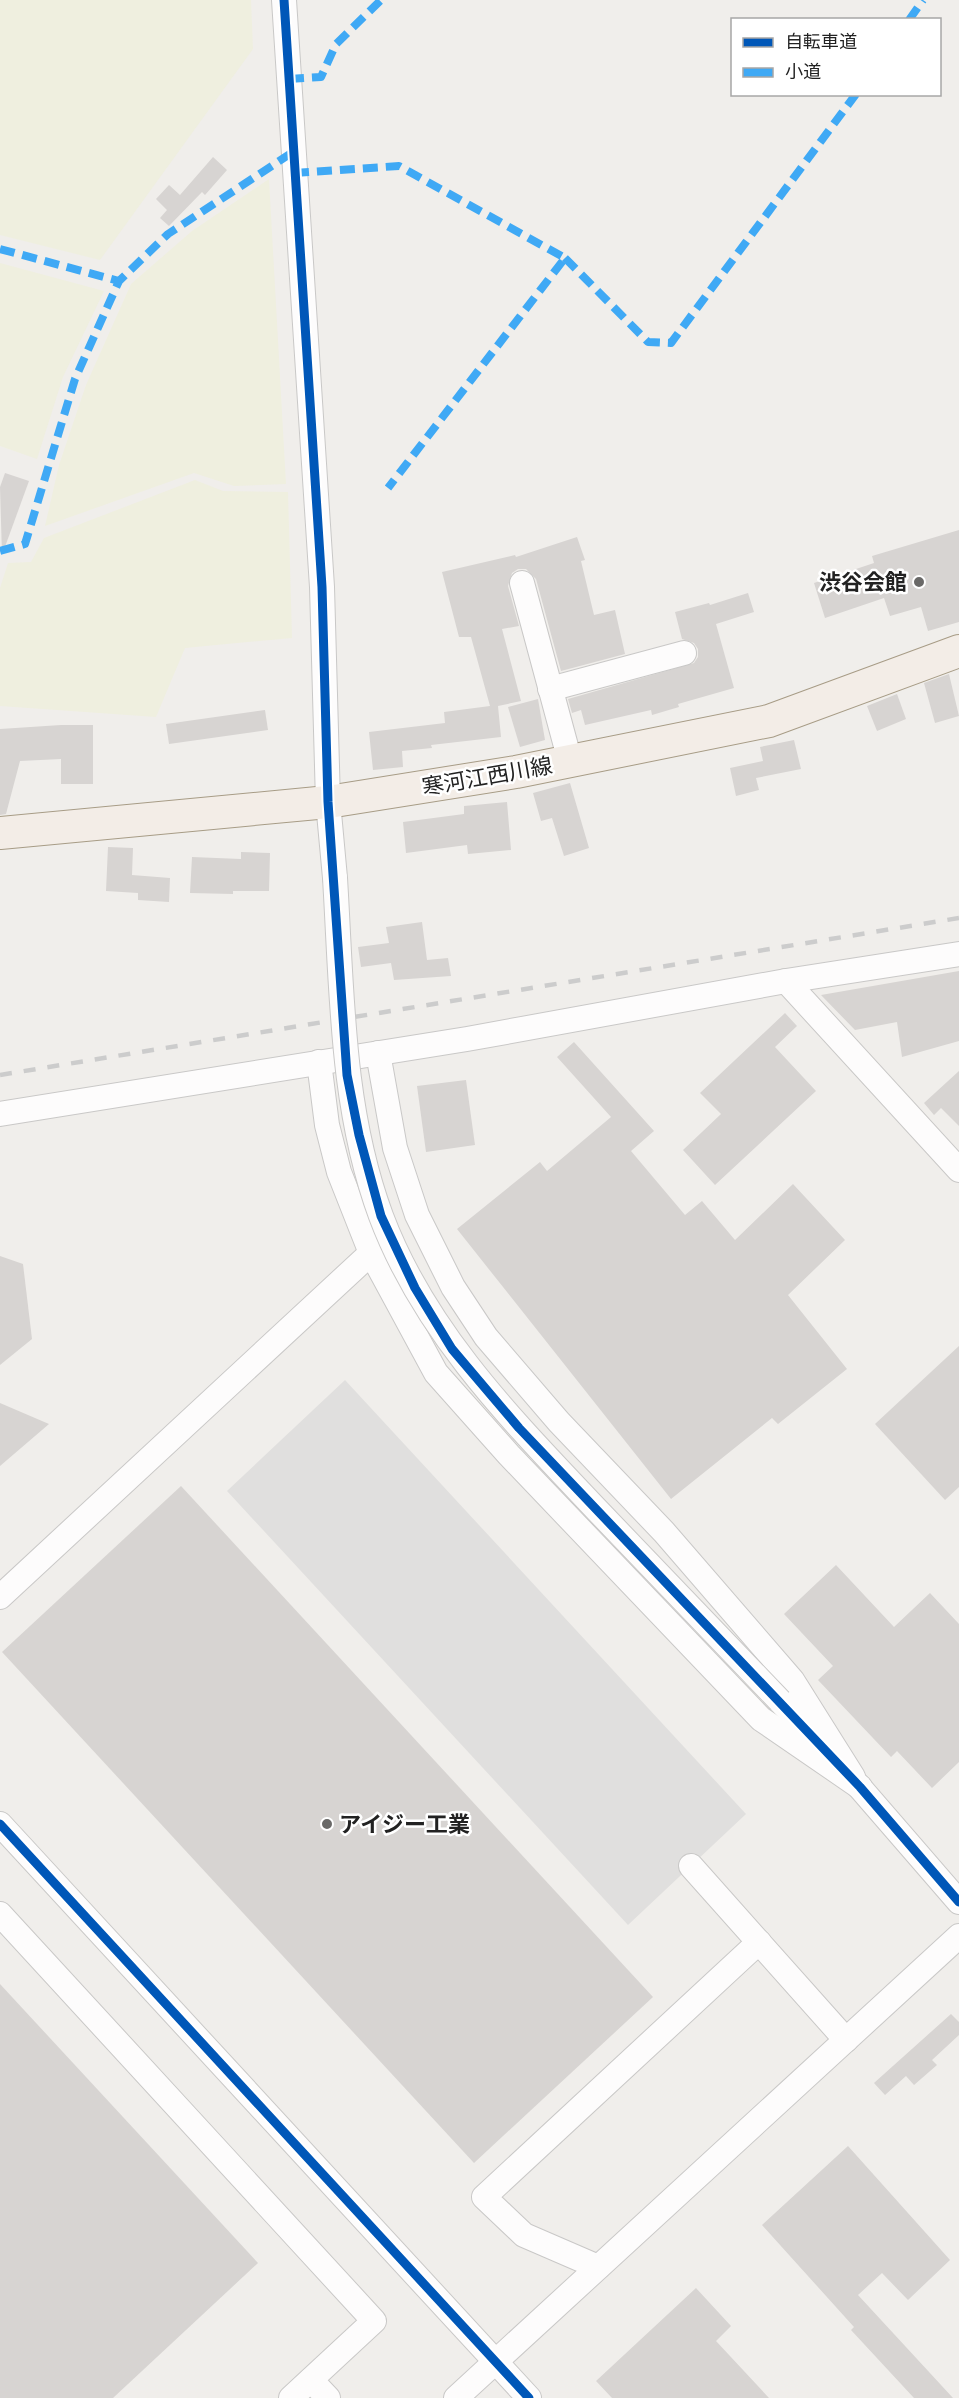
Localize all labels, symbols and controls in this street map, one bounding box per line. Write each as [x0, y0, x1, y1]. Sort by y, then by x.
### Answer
legend [731, 18, 941, 96]
text: 自転車道 [785, 28, 857, 55]
text: 小道 [785, 58, 821, 85]
place label: 渋谷会館 [819, 565, 907, 599]
marker: 渋谷会館 [912, 575, 926, 589]
street label: 寒河江西川線 [419, 748, 555, 804]
place label: アイジー工業 [339, 1807, 470, 1841]
marker: アイジー工業 [320, 1817, 334, 1831]

